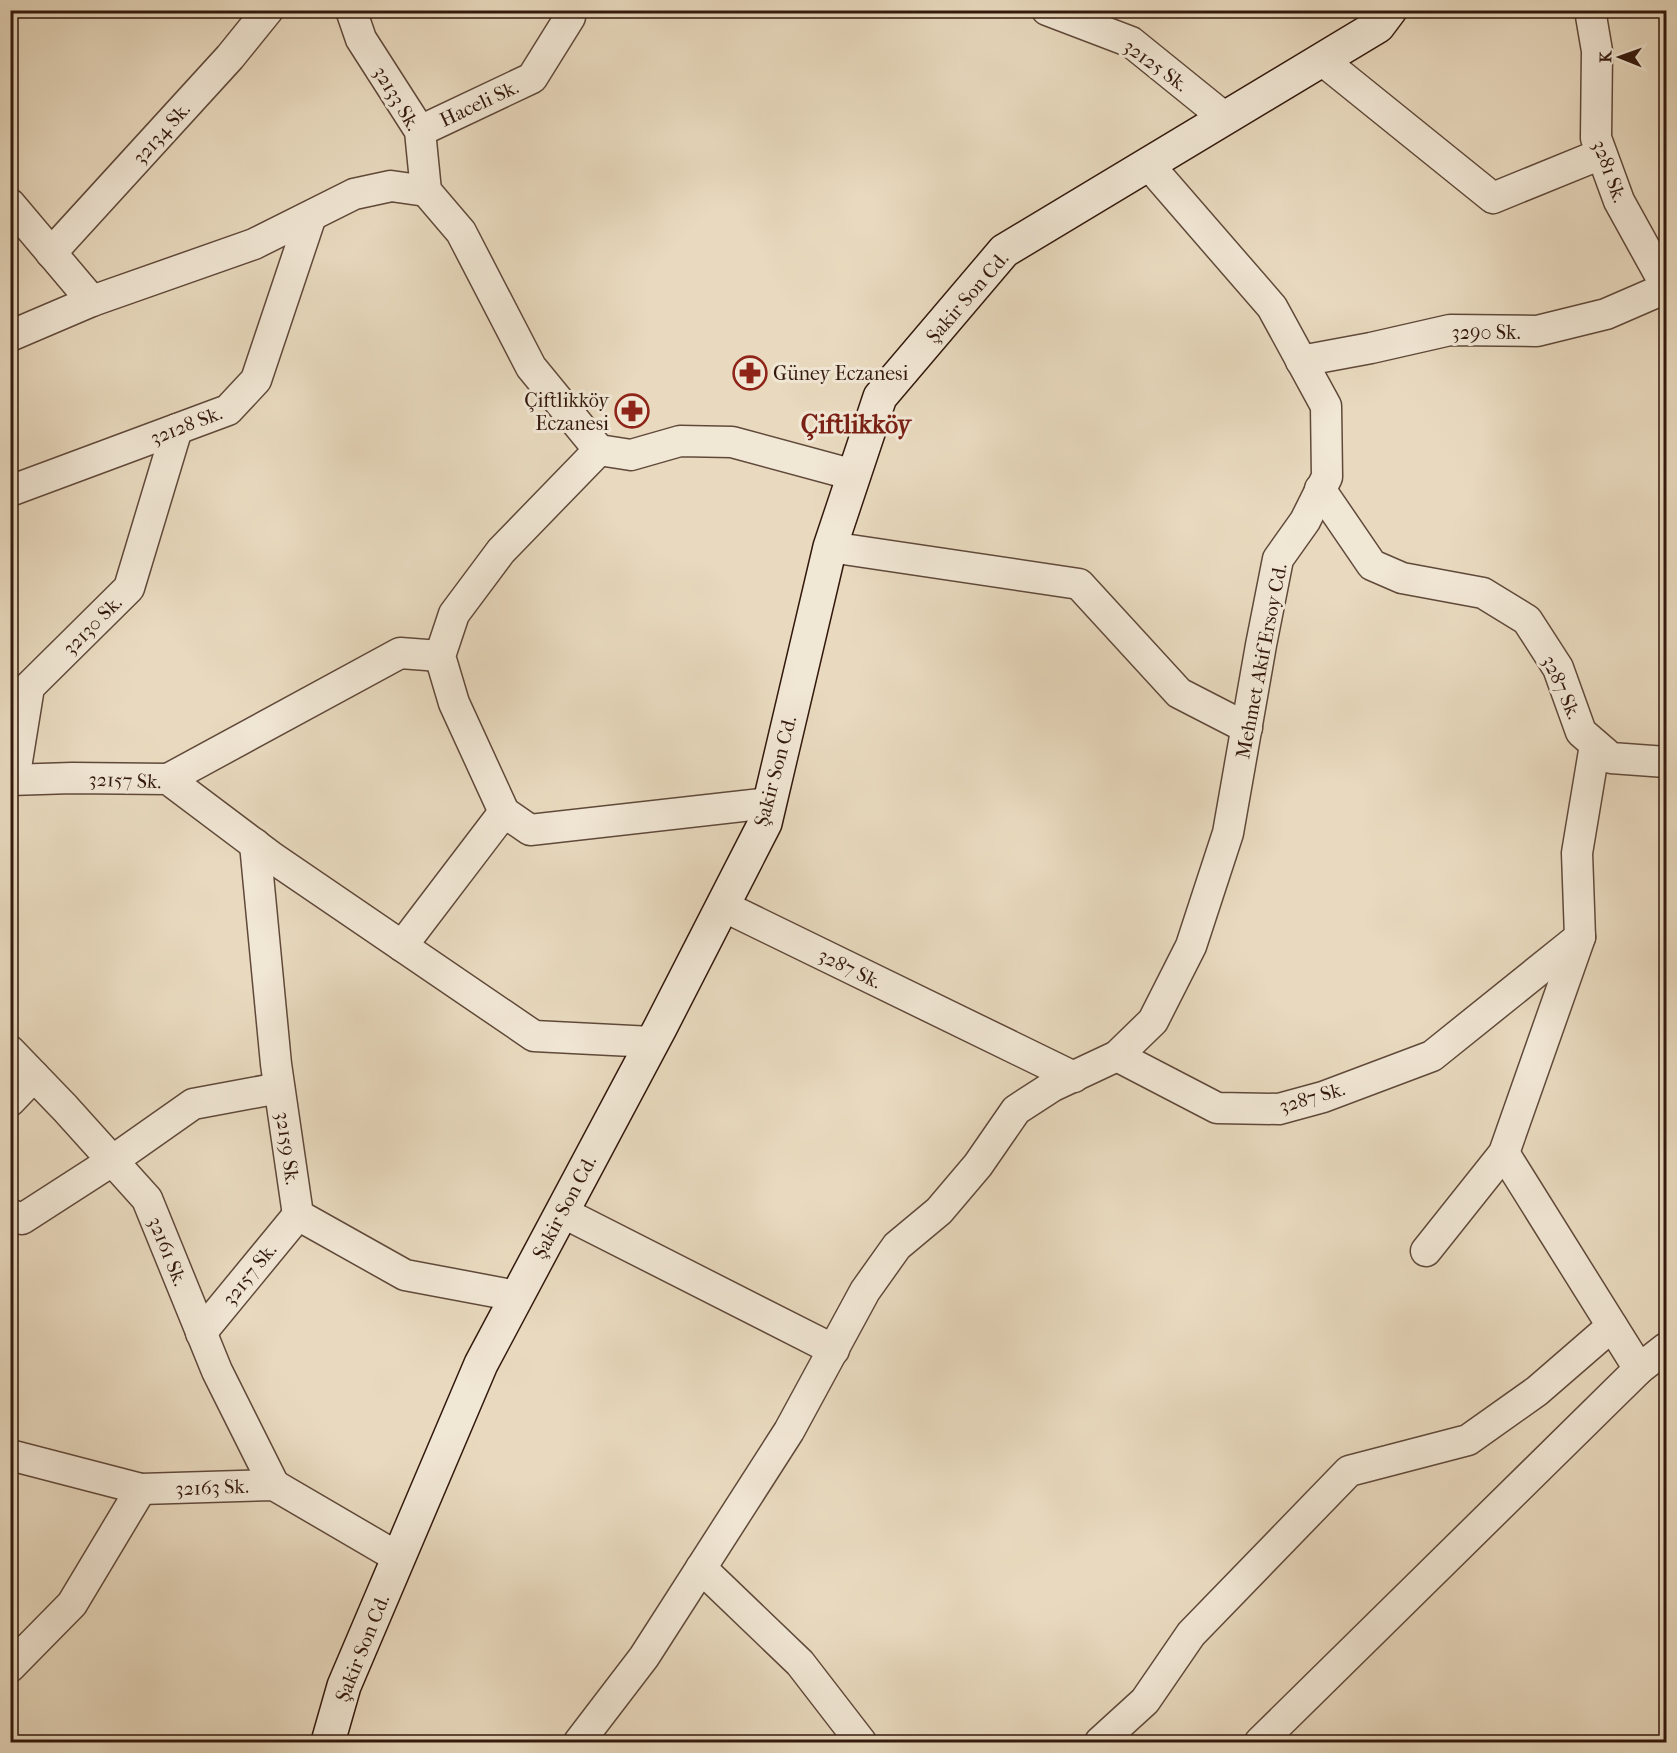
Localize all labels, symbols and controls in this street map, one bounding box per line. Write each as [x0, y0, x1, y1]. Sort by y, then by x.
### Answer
north arrow [1590, 27, 1650, 87]
street label: 32125 Sk. [1119, 34, 1192, 96]
text: K [1596, 49, 1615, 63]
street label: 32133 Sk. [368, 62, 425, 135]
street label: Haceli Sk. [436, 75, 522, 132]
street label: 32134 Sk. [128, 98, 195, 169]
street label: 3281 Sk. [1588, 137, 1631, 206]
street label: Şakir Son Cd. [921, 247, 1013, 348]
street label: 3290 Sk. [1451, 321, 1521, 344]
pharmacy icon: Güney Eczanesi [732, 355, 768, 391]
place label: Güney Eczanesi [773, 362, 908, 385]
place label: Çiftlikköy Eczanesi [524, 389, 610, 435]
pharmacy icon: Çiftlikköy Eczanesi [614, 393, 650, 429]
street label: 32128 Sk. [147, 401, 225, 450]
district label: Çiftlikköy [801, 409, 913, 441]
street label: Mehmet Akif Ersoy Cd. [1231, 561, 1292, 761]
street label: 32130 Sk. [58, 591, 127, 660]
street label: 3287 Sk. [1537, 652, 1586, 723]
street label: Şakir Son Cd. [750, 713, 801, 829]
street label: 32157 Sk. [88, 768, 162, 793]
street label: 3287 Sk. [815, 943, 885, 994]
street label: 3287 Sk. [1277, 1077, 1348, 1118]
street label: 32159 Sk. [271, 1110, 304, 1186]
street label: Şakir Son Cd. [528, 1152, 601, 1263]
street label: 32161 Sk. [143, 1213, 192, 1289]
street label: 32157 Sk. [218, 1239, 281, 1310]
street label: 32163 Sk. [175, 1475, 249, 1500]
street label: Şakir Son Cd. [331, 1591, 394, 1705]

